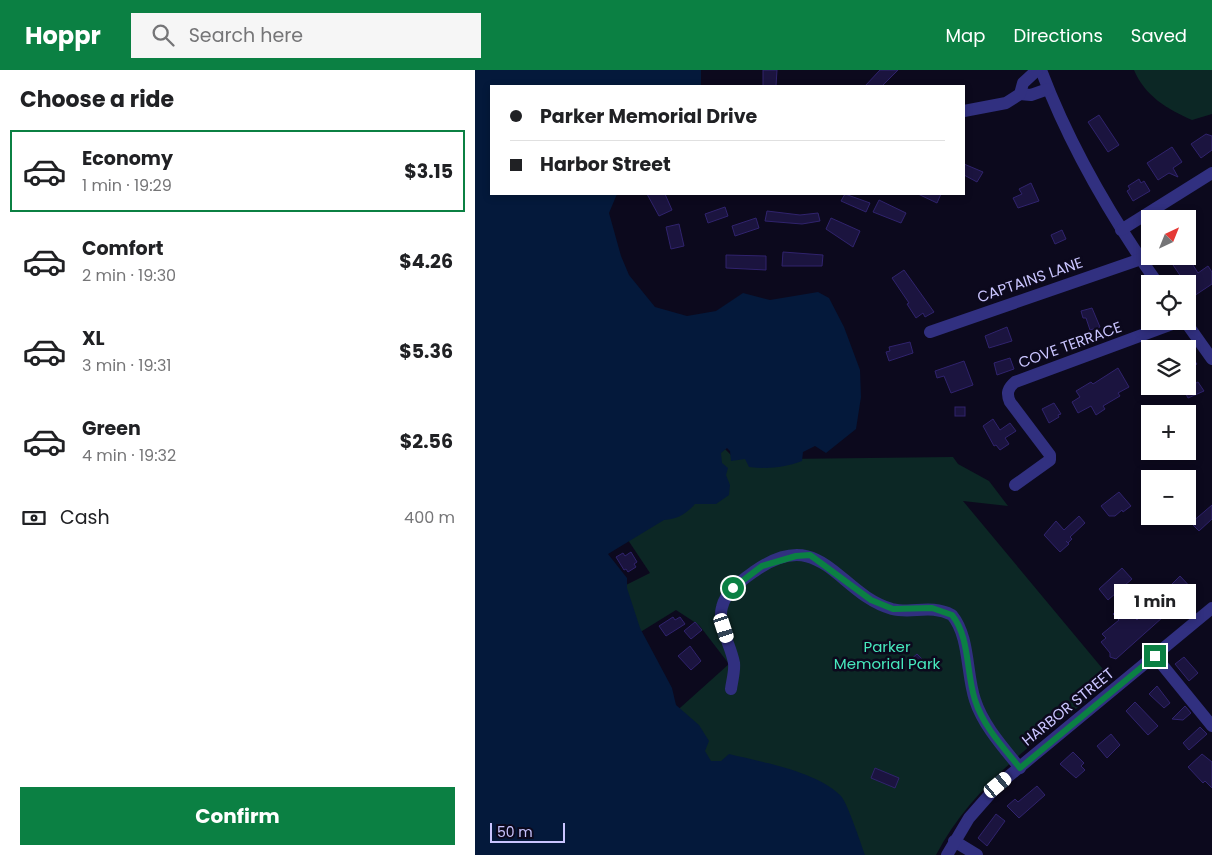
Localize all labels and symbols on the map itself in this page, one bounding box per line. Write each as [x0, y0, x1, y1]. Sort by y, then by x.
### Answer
north arrow [1141, 210, 1196, 265]
street label: CAPTAINS LANE [974, 252, 1085, 307]
street label: COVE TERRACE [1015, 316, 1124, 373]
route start [722, 577, 744, 599]
callout: 1 min [1114, 584, 1196, 618]
car [712, 611, 735, 645]
park label: Parker Memorial Park [834, 636, 941, 674]
route end [1144, 645, 1166, 667]
street label: HARBOR STREET [1017, 663, 1118, 750]
car [981, 770, 1014, 800]
scale bar [490, 820, 565, 843]

